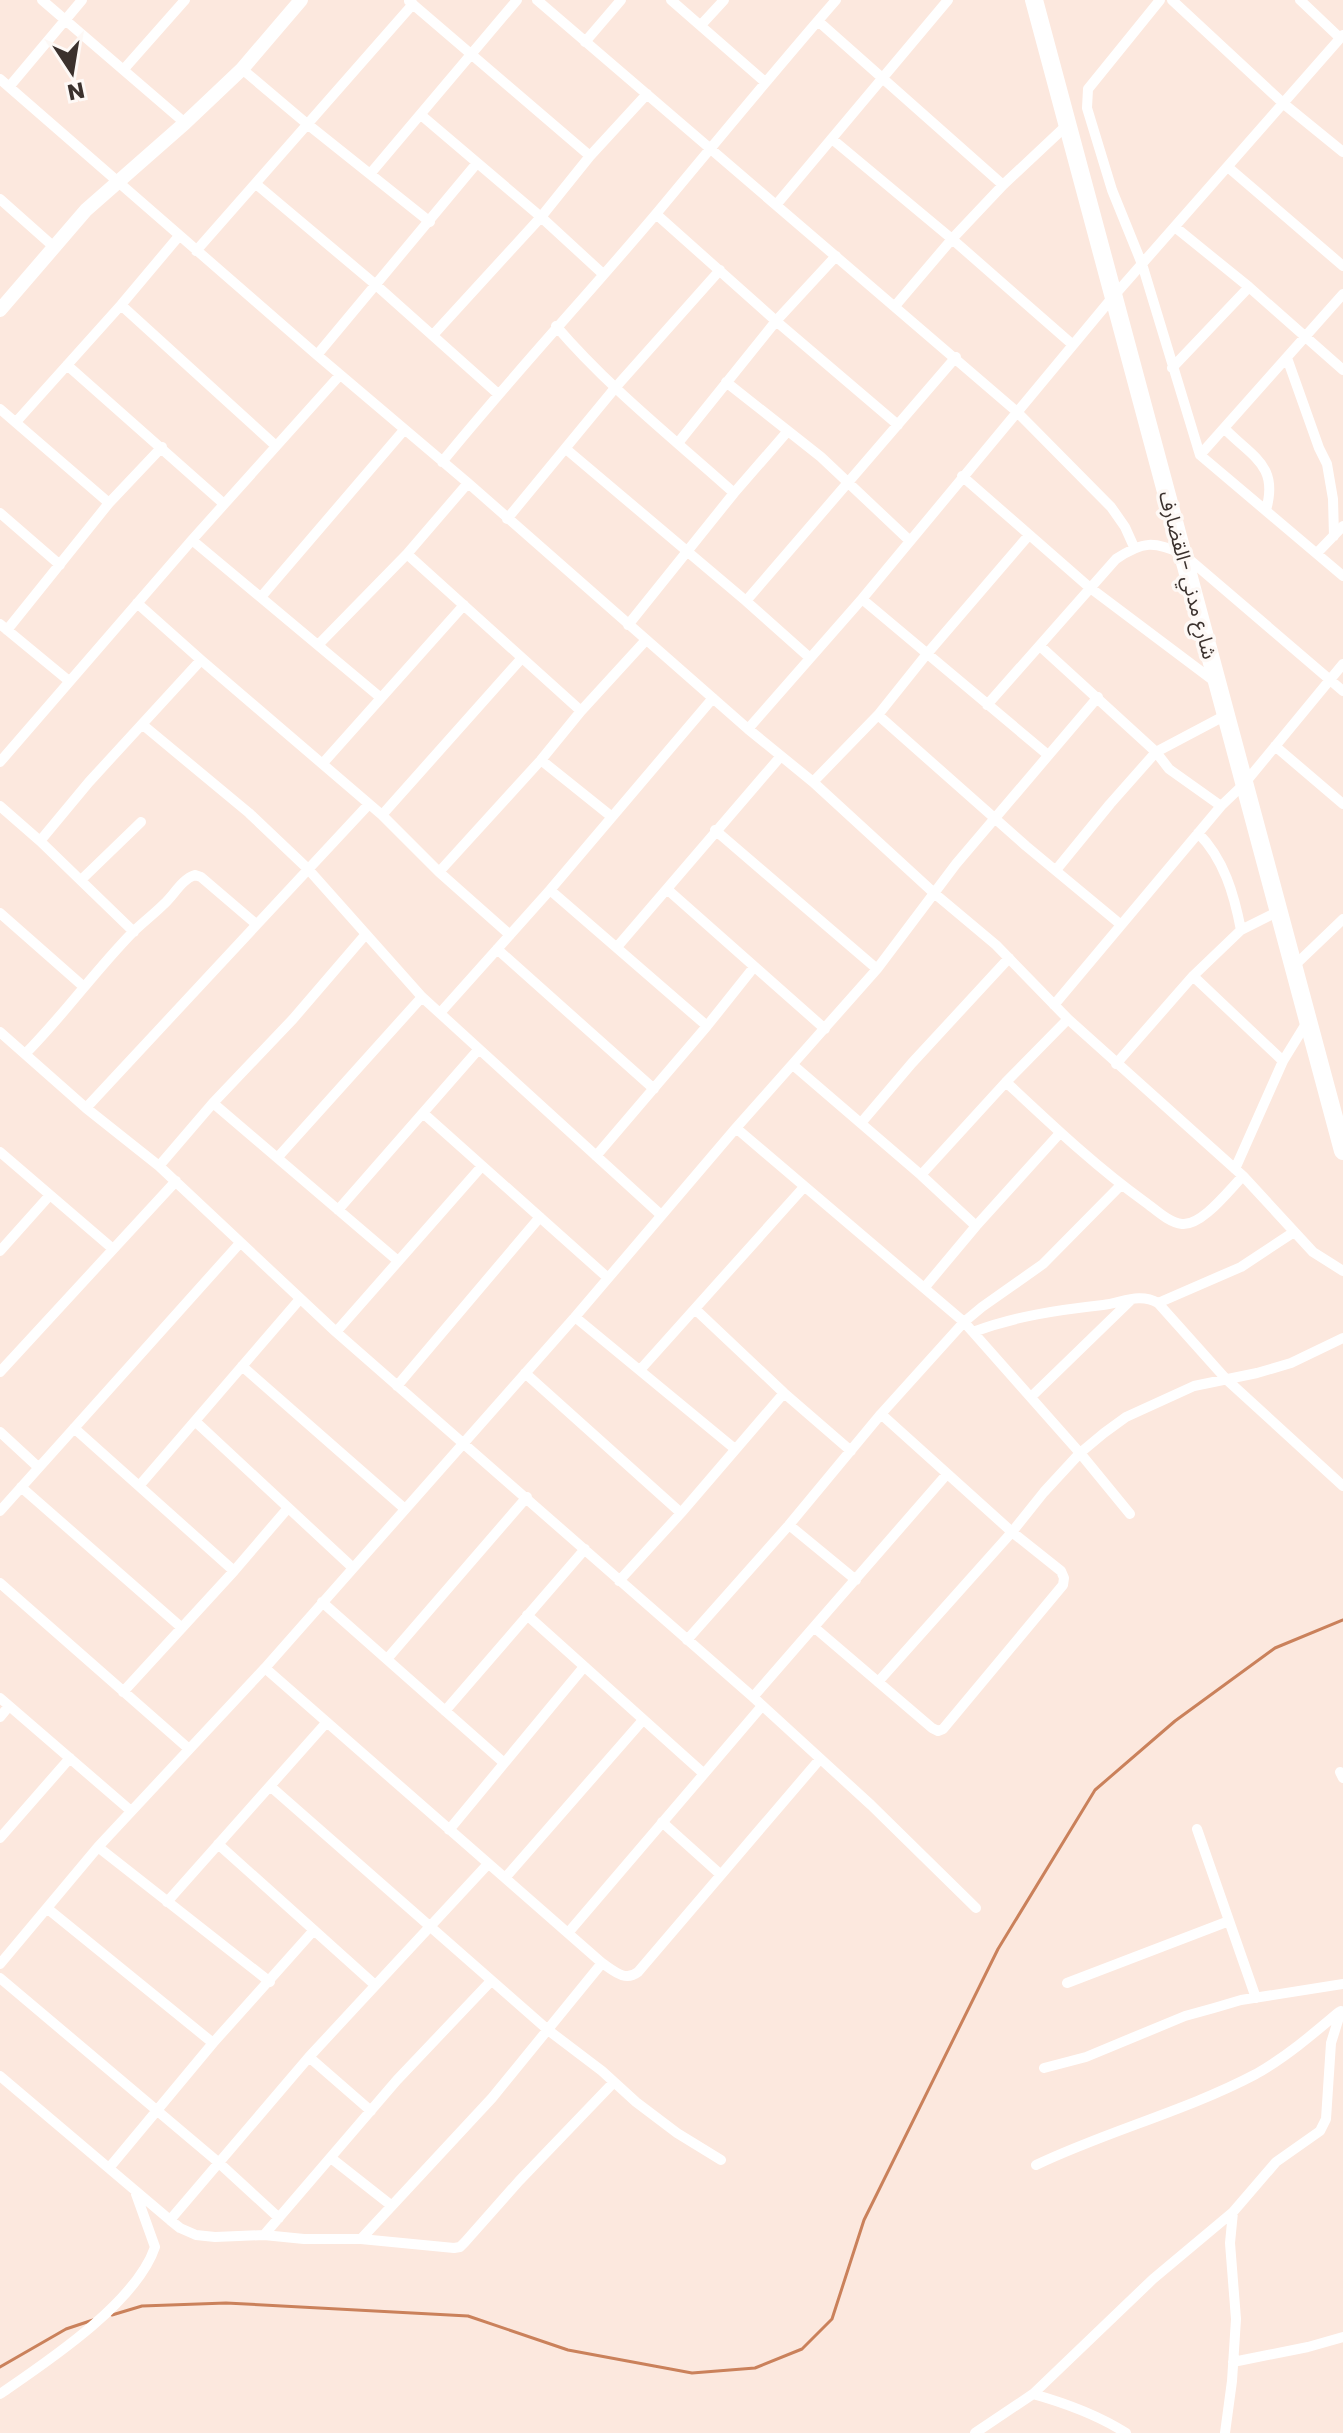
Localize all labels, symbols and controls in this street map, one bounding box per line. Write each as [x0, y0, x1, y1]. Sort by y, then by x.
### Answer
north arrow [32, 32, 112, 112]
text: N [65, 74, 87, 108]
street label: شارع مدني -القضارف [1151, 488, 1224, 663]

